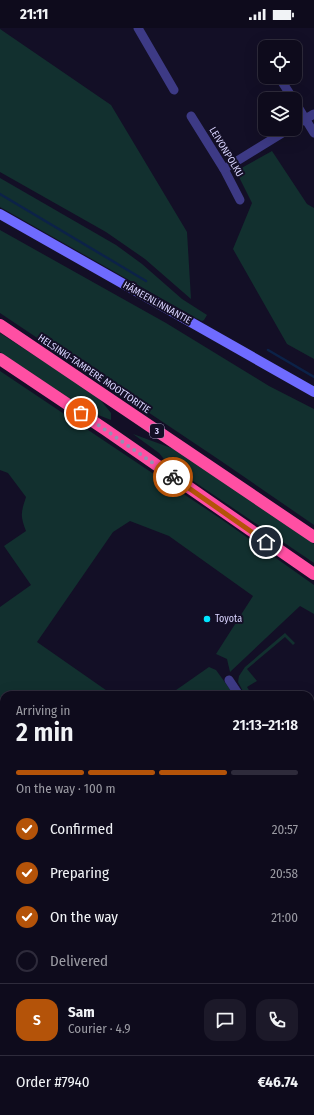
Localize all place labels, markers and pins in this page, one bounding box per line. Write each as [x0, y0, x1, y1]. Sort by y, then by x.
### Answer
pin [64, 396, 98, 430]
pin [249, 525, 283, 559]
place label: Toyota [215, 613, 242, 625]
marker: Toyota [202, 614, 212, 624]

